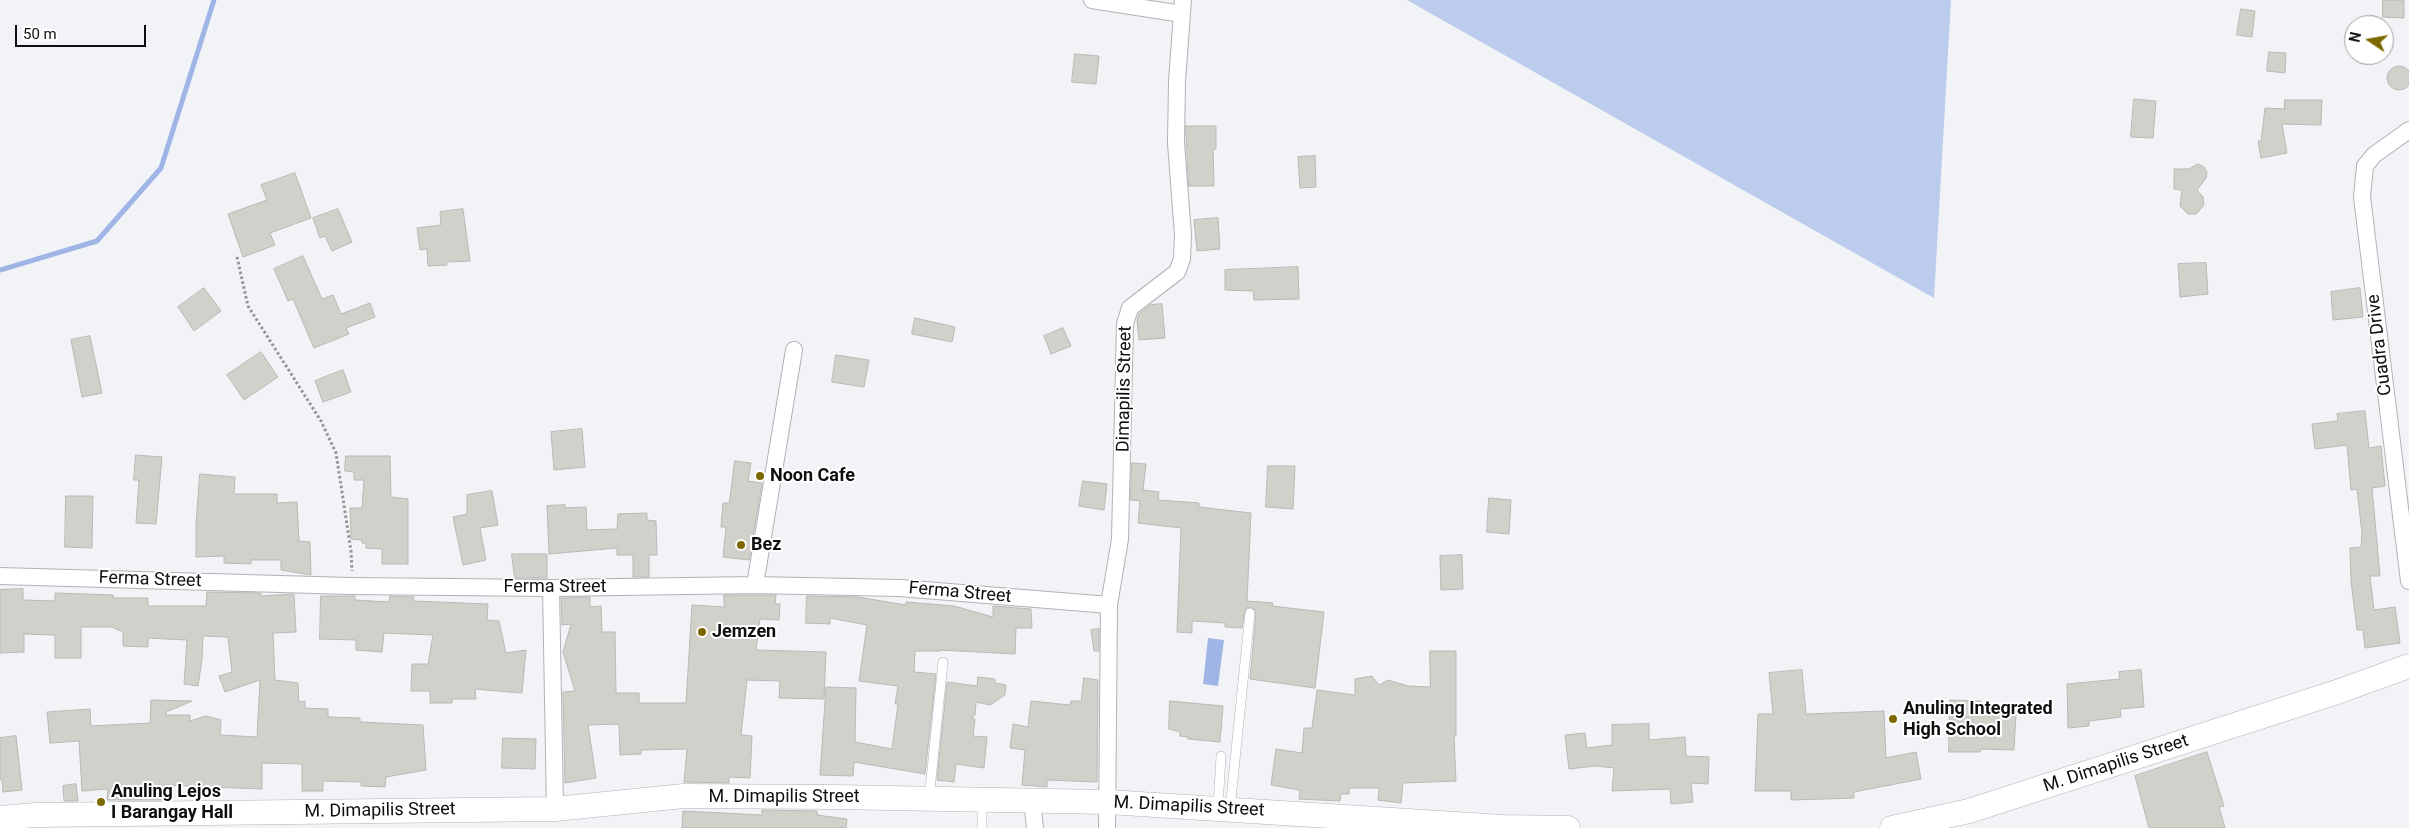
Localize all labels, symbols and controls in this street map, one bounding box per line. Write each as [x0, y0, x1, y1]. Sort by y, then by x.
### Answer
scale bar [18, 15, 149, 47]
north arrow [2344, 15, 2394, 65]
text: 50 m [23, 25, 57, 43]
text: N [2346, 31, 2364, 44]
street label: Cuadra Drive [2363, 293, 2397, 397]
street label: Dimapilis Street [1113, 326, 1137, 452]
place label: Noon Cafe [770, 465, 855, 487]
marker: Noon Cafe [754, 470, 766, 482]
place label: Bez [751, 534, 781, 556]
marker: Bez [735, 539, 747, 551]
street label: Ferma Street [98, 567, 202, 593]
street label: Ferma Street [504, 576, 606, 598]
street label: Ferma Street [908, 578, 1012, 608]
place label: Jemzen [712, 621, 776, 643]
marker: Jemzen [696, 626, 708, 638]
place label: Anuling Integrated High School [1903, 698, 2053, 741]
marker: Anuling Integrated High School [1887, 713, 1899, 725]
street label: M. Dimapilis Street [2041, 730, 2191, 798]
place label: Anuling Lejos I Barangay Hall [111, 781, 233, 824]
street label: M. Dimapilis Street [708, 786, 860, 808]
street label: M. Dimapilis Street [1113, 792, 1265, 822]
marker: Anuling Lejos I Barangay Hall [95, 796, 107, 808]
street label: M. Dimapilis Street [304, 799, 456, 823]

